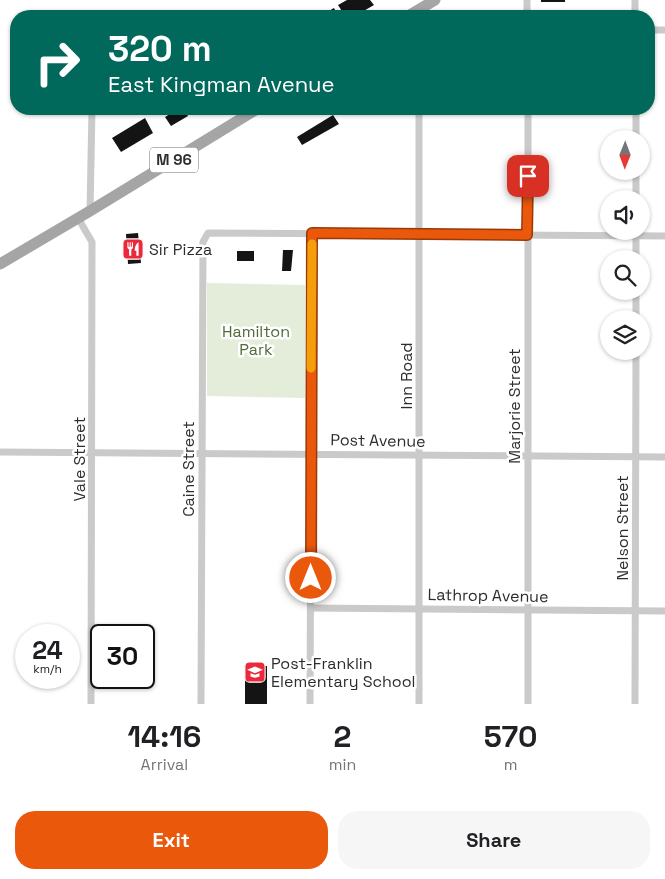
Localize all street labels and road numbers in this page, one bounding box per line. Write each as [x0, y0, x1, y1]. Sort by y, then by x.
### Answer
road number: M 96 [150, 148, 198, 172]
street label: Inn Road [396, 343, 417, 409]
street label: Marjorie Street [504, 348, 525, 464]
street label: Vale Street [69, 417, 90, 501]
street label: Caine Street [178, 421, 199, 517]
street label: Post Avenue [330, 429, 426, 452]
street label: Nelson Street [612, 475, 633, 581]
street label: Lathrop Avenue [427, 584, 549, 607]

